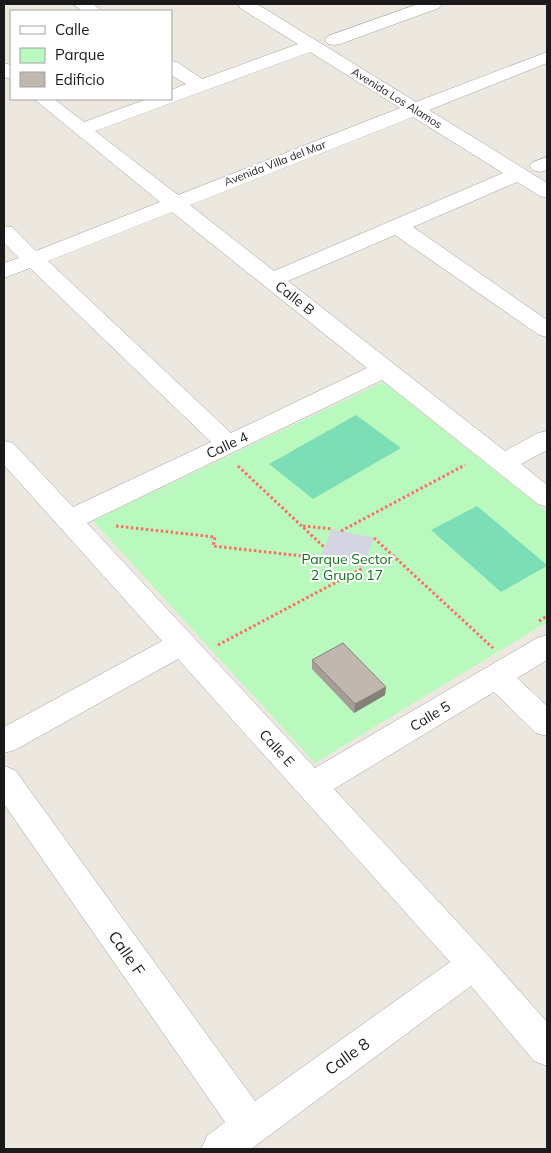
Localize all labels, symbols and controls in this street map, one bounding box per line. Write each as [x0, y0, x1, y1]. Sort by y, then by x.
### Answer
legend [10, 10, 172, 100]
text: Calle [55, 20, 89, 39]
text: Parque [55, 45, 105, 64]
street label: Avenida Los Alamos [349, 65, 445, 131]
text: Edificio [55, 70, 105, 89]
street label: Avenida Villa del Mar [222, 137, 328, 189]
street label: Calle B [272, 277, 318, 319]
street label: Calle 4 [203, 427, 251, 462]
park label: Parque Sector 2 Grupo 17 [301, 550, 393, 584]
street label: Calle 5 [406, 697, 454, 735]
street label: Calle E [256, 726, 298, 770]
street label: Calle F [105, 927, 149, 979]
street label: Calle 8 [321, 1033, 373, 1079]

